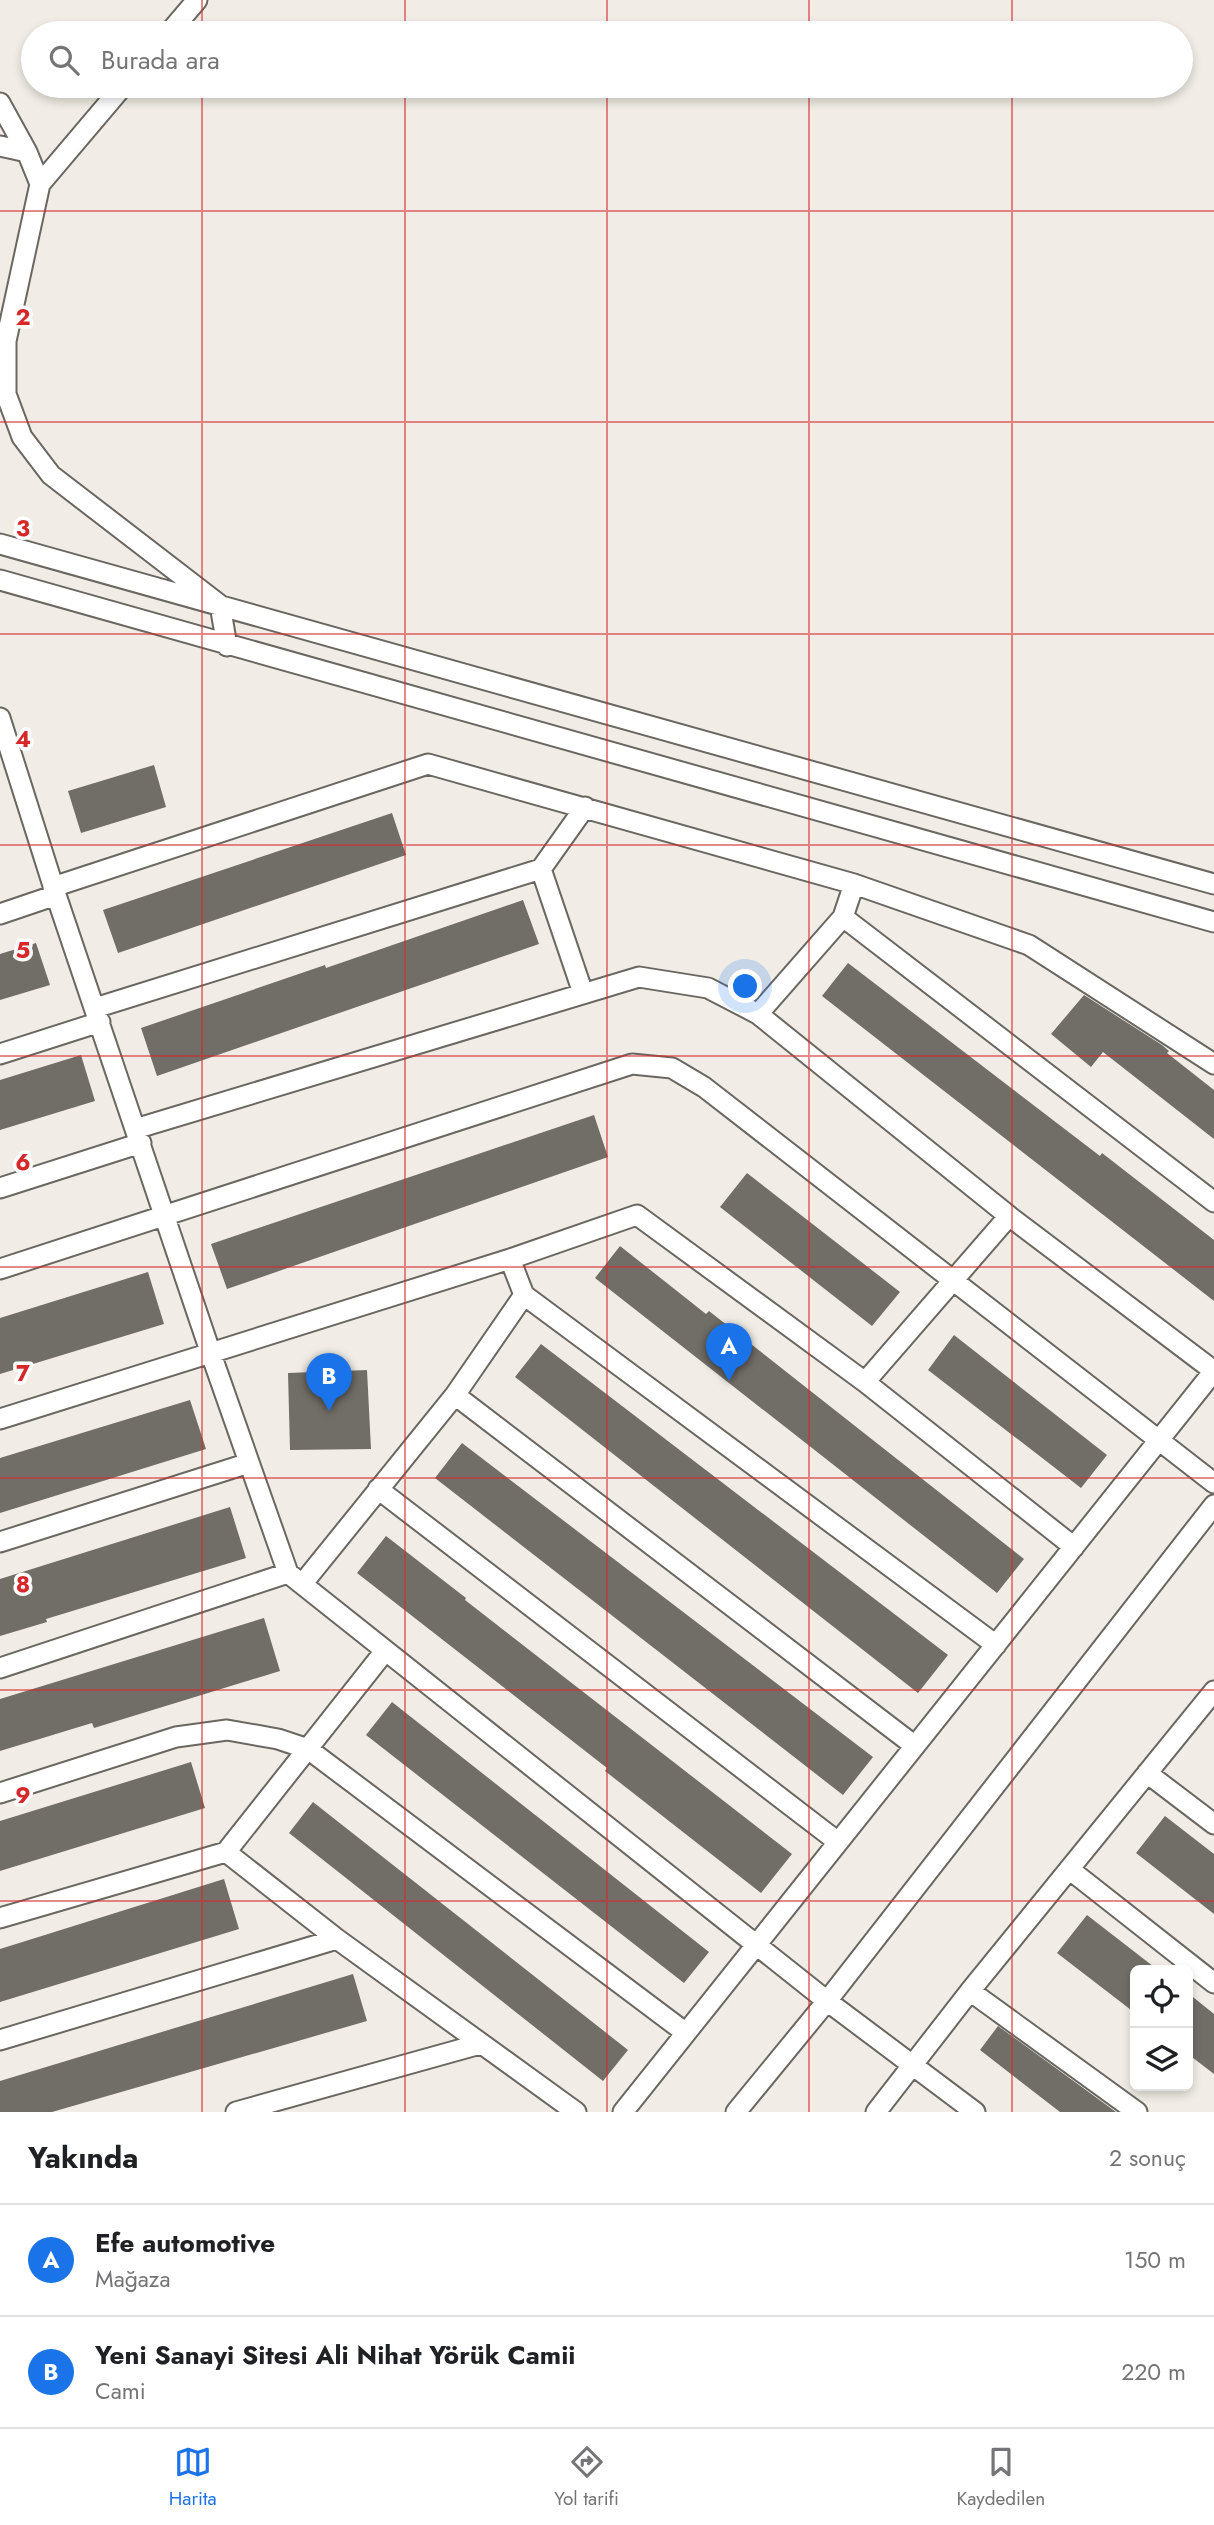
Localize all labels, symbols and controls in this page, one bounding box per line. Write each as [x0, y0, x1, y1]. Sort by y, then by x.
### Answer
search box [21, 21, 1193, 98]
icon: search [45, 41, 83, 79]
text: Burada ara [101, 41, 220, 79]
text: 2 [15, 300, 31, 334]
text: 3 [16, 511, 30, 545]
text: 4 [15, 722, 31, 756]
text: 5 [16, 933, 30, 967]
your location [728, 969, 762, 1003]
text: 6 [15, 1145, 31, 1179]
pin: A [706, 1323, 752, 1381]
pin: B [306, 1353, 352, 1411]
text: 7 [16, 1356, 30, 1390]
text: 8 [16, 1567, 30, 1601]
text: 9 [15, 1778, 31, 1812]
map controls [1130, 1965, 1193, 2091]
button: locate [1130, 1965, 1193, 2028]
button: layers [1130, 2028, 1193, 2091]
text: Yakında [28, 2136, 139, 2179]
text: 2 sonuç [1109, 2141, 1186, 2175]
text: Efe automotive [95, 2224, 275, 2262]
text: A [43, 2243, 59, 2277]
text: 150 m [1124, 2243, 1186, 2277]
text: Mağaza [95, 2262, 171, 2296]
text: Yeni Sanayi Sitesi Ali Nihat Yörük Camii [95, 2336, 575, 2374]
text: B [43, 2355, 59, 2389]
text: 220 m [1121, 2355, 1186, 2389]
text: Cami [95, 2374, 146, 2408]
tab: Harita [169, 2443, 217, 2512]
tab: Yol tarifi [554, 2443, 619, 2512]
tab: Kaydedilen [957, 2443, 1045, 2512]

